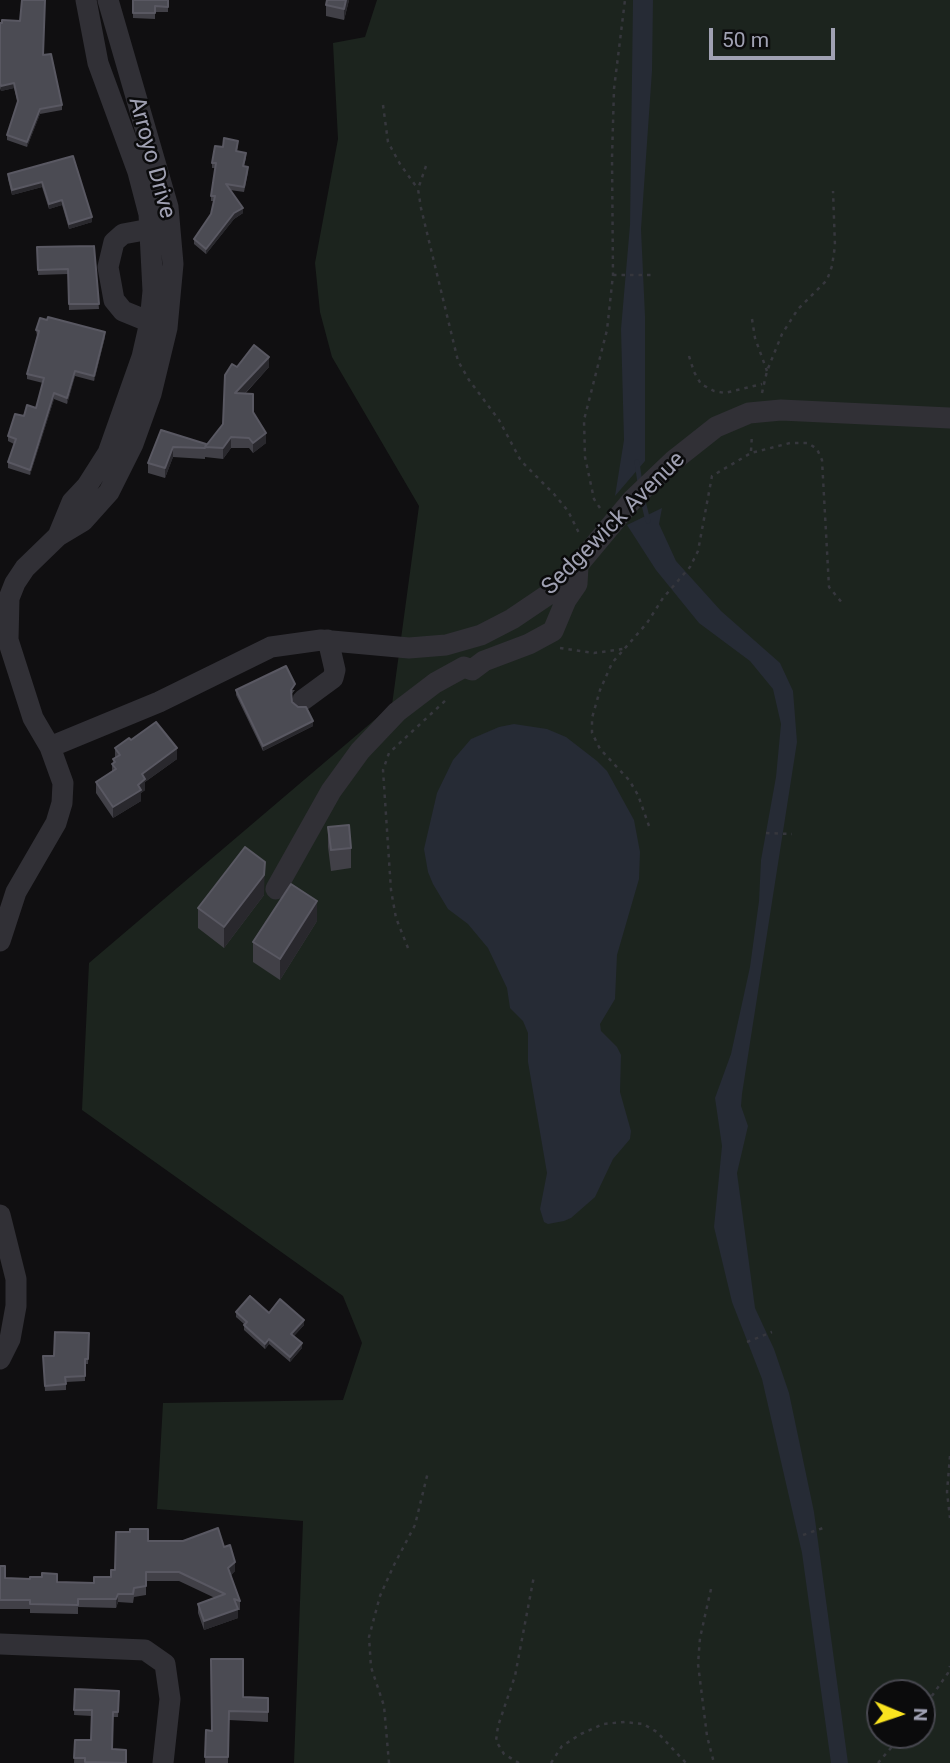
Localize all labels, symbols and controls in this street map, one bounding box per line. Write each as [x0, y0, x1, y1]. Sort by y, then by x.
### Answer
scale bar [712, 14, 838, 58]
text: 50 m [722, 28, 769, 52]
street label: Arroyo Drive [122, 94, 180, 222]
street label: Sedgewick Avenue [537, 447, 691, 601]
north arrow [866, 1679, 936, 1749]
text: N [909, 1708, 932, 1722]

